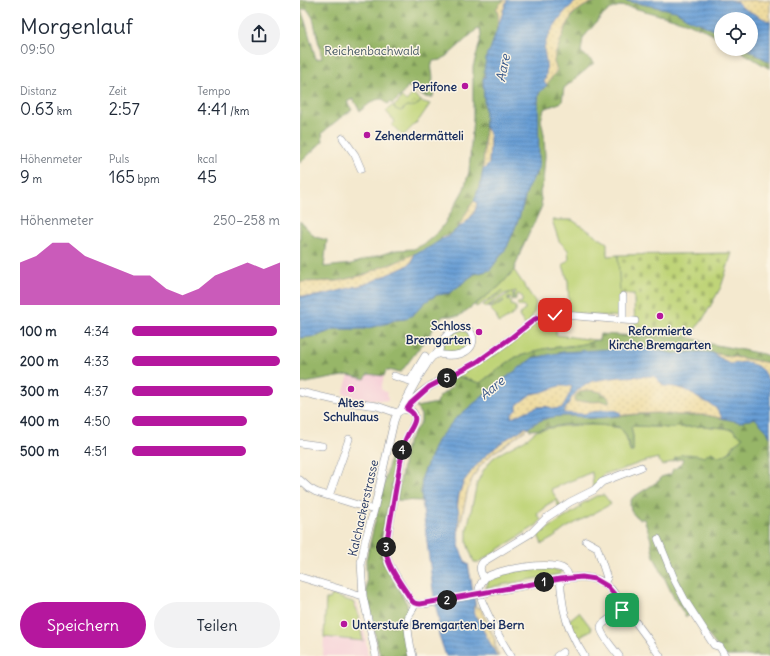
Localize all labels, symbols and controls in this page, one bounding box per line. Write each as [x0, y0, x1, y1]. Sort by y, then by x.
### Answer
text: Morgenlauf [20, 12, 133, 40]
map controls [714, 12, 758, 56]
button: locate [714, 12, 758, 56]
button: share [238, 13, 280, 55]
text: 09:50 [20, 41, 55, 58]
park label: Reichenbachwald [324, 43, 420, 58]
water label: Aare [492, 52, 514, 83]
place label: Perifone [412, 79, 458, 94]
marker: Perifone [460, 81, 470, 91]
text: Distanz [20, 84, 57, 98]
text: Zeit [109, 84, 127, 98]
text: Tempo [197, 84, 230, 98]
text: 0.63 [20, 98, 54, 120]
text: 2:57 [109, 98, 140, 120]
text: 4:41 [197, 98, 227, 120]
text: km [54, 104, 72, 118]
text: /km [227, 104, 249, 118]
place label: Zehendermätteli [375, 128, 464, 143]
marker: Zehendermätteli [362, 130, 372, 140]
text: Höhenmeter [20, 152, 82, 166]
text: Puls [109, 152, 129, 166]
text: kcal [197, 152, 217, 166]
text: 9 [20, 166, 30, 188]
text: 165 [109, 166, 135, 188]
text: 45 [197, 166, 217, 188]
text: m [30, 172, 42, 186]
text: bpm [135, 172, 160, 186]
text: Höhenmeter [20, 212, 94, 229]
text: 250–258 m [213, 212, 280, 229]
pin [538, 298, 572, 332]
icon: check [544, 304, 566, 326]
marker: Reformierte Kirche Bremgarten [655, 311, 665, 321]
place label: Schloss Bremgarten [406, 318, 472, 348]
text: 100 m [20, 323, 57, 340]
text: 4:34 [84, 323, 109, 340]
place label: Reformierte Kirche Bremgarten [609, 323, 711, 353]
marker: Schloss Bremgarten [474, 327, 484, 337]
text: 200 m [20, 353, 59, 370]
text: 4:33 [84, 353, 109, 370]
pin: 5 [437, 368, 457, 388]
text: 5 [444, 371, 450, 385]
water label: Aare [476, 372, 509, 403]
text: 300 m [20, 383, 59, 400]
text: 4:37 [84, 383, 108, 400]
marker: Altes Schulhaus [346, 384, 356, 394]
place label: Altes Schulhaus [323, 395, 379, 424]
text: 400 m [20, 413, 59, 430]
text: 4:50 [84, 413, 110, 430]
pin: 4 [392, 440, 412, 460]
text: 500 m [20, 443, 59, 460]
text: 4:51 [84, 443, 107, 460]
text: 4 [399, 443, 405, 457]
street label: Kalchackerstrasse [345, 458, 381, 558]
pin: 3 [376, 537, 396, 557]
text: 3 [383, 540, 389, 554]
pin: 1 [534, 572, 554, 592]
text: 1 [542, 575, 546, 589]
pin: 2 [437, 590, 457, 610]
text: 2 [444, 593, 450, 607]
pin [605, 593, 639, 627]
icon: arrive [611, 599, 633, 621]
button: Speichern [20, 602, 146, 648]
button: Teilen [154, 602, 280, 648]
place label: Unterstufe Bremgarten bei Bern [352, 617, 525, 633]
marker: Unterstufe Bremgarten bei Bern [339, 619, 349, 629]

